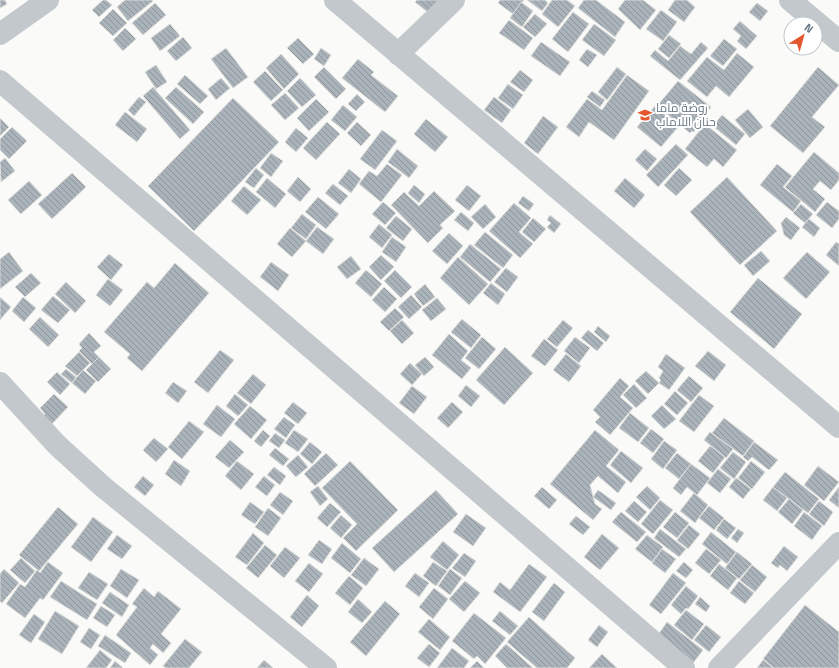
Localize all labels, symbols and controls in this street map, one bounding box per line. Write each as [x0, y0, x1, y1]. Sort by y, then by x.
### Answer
north arrow [783, 16, 823, 56]
text: N [801, 19, 817, 37]
place label: روضة ماما حنان اللاماب [656, 98, 716, 131]
school or university icon: روضة ماما حنان اللاماب [637, 107, 653, 123]

